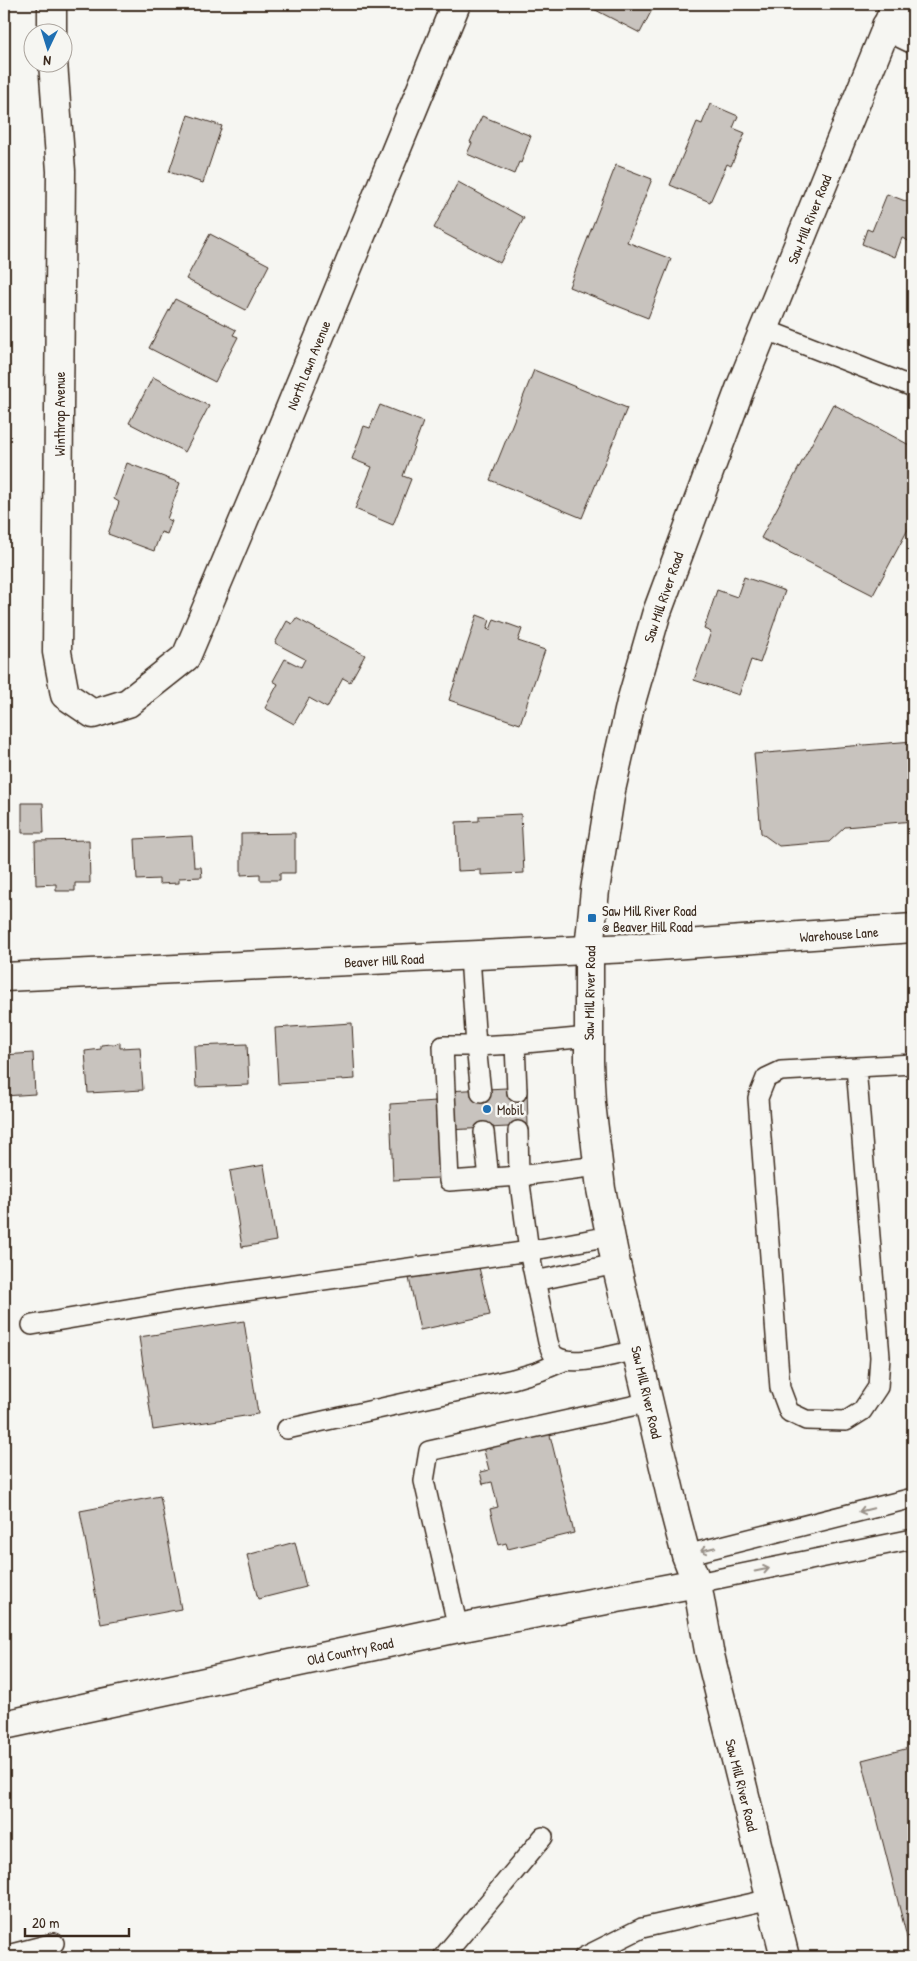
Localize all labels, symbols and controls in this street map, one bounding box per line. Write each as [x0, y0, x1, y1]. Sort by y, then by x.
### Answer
north arrow [22, 22, 72, 72]
text: N [42, 52, 51, 71]
street label: Saw Mill River Road [782, 171, 836, 266]
street label: North Lawn Avenue [281, 317, 335, 412]
street label: Winthrop Avenue [50, 371, 70, 456]
street label: Saw Mill River Road [639, 549, 688, 645]
place label: Saw Mill River Road @ Beaver Hill Road [602, 901, 697, 936]
marker: Saw Mill River Road @ Beaver Hill Road [586, 912, 598, 924]
street label: Warehouse Lane [799, 922, 879, 946]
street label: Saw Mill River Road [579, 945, 599, 1040]
street label: Beaver Hill Road [344, 948, 425, 972]
place label: Mobil [497, 1100, 524, 1119]
marker: Mobil [481, 1103, 493, 1115]
street label: Saw Mill River Road [627, 1344, 667, 1441]
one-way arrow [858, 1506, 874, 1515]
one-way arrow [701, 1545, 717, 1554]
one-way arrow [754, 1565, 770, 1574]
street label: Old Country Road [305, 1632, 396, 1670]
street label: Saw Mill River Road [721, 1737, 763, 1834]
scale bar [25, 1906, 129, 1938]
text: 20 m [32, 1912, 59, 1933]

